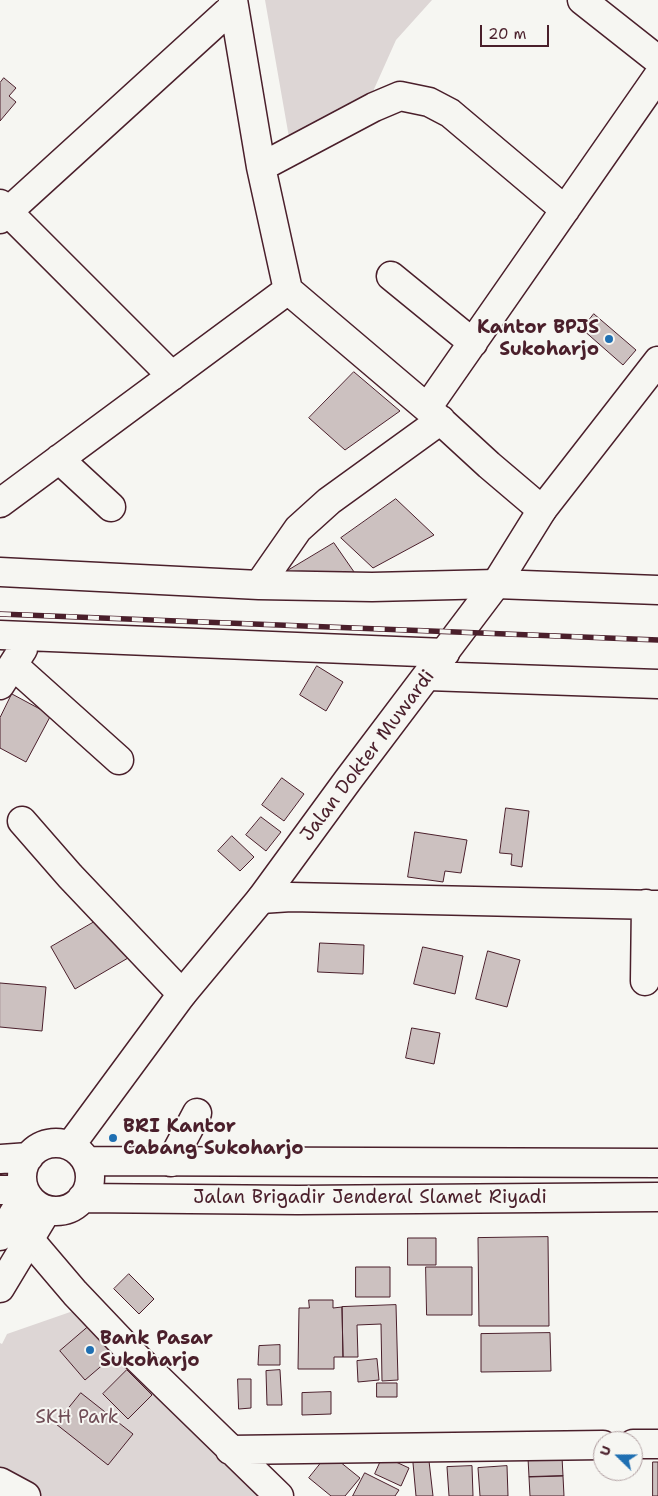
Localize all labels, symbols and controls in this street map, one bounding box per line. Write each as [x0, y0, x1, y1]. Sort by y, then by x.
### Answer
scale bar [483, 15, 552, 47]
text: 20 m [488, 24, 527, 44]
place label: Kantor BPJS Sukoharjo [477, 317, 599, 361]
marker: Kantor BPJS Sukoharjo [603, 333, 615, 345]
street label: Jalan Dokter Muwardi [296, 666, 440, 846]
place label: BRI Kantor Cabang Sukoharjo [123, 1116, 304, 1160]
marker: BRI Kantor Cabang Sukoharjo [107, 1132, 119, 1144]
street label: Jalan Brigadir Jenderal Slamet Riyadi [193, 1187, 547, 1209]
place label: Bank Pasar Sukoharjo [100, 1328, 213, 1372]
marker: Bank Pasar Sukoharjo [84, 1344, 96, 1356]
park label: SKH Park [35, 1407, 119, 1429]
north arrow [593, 1431, 643, 1481]
text: U [595, 1443, 615, 1459]

